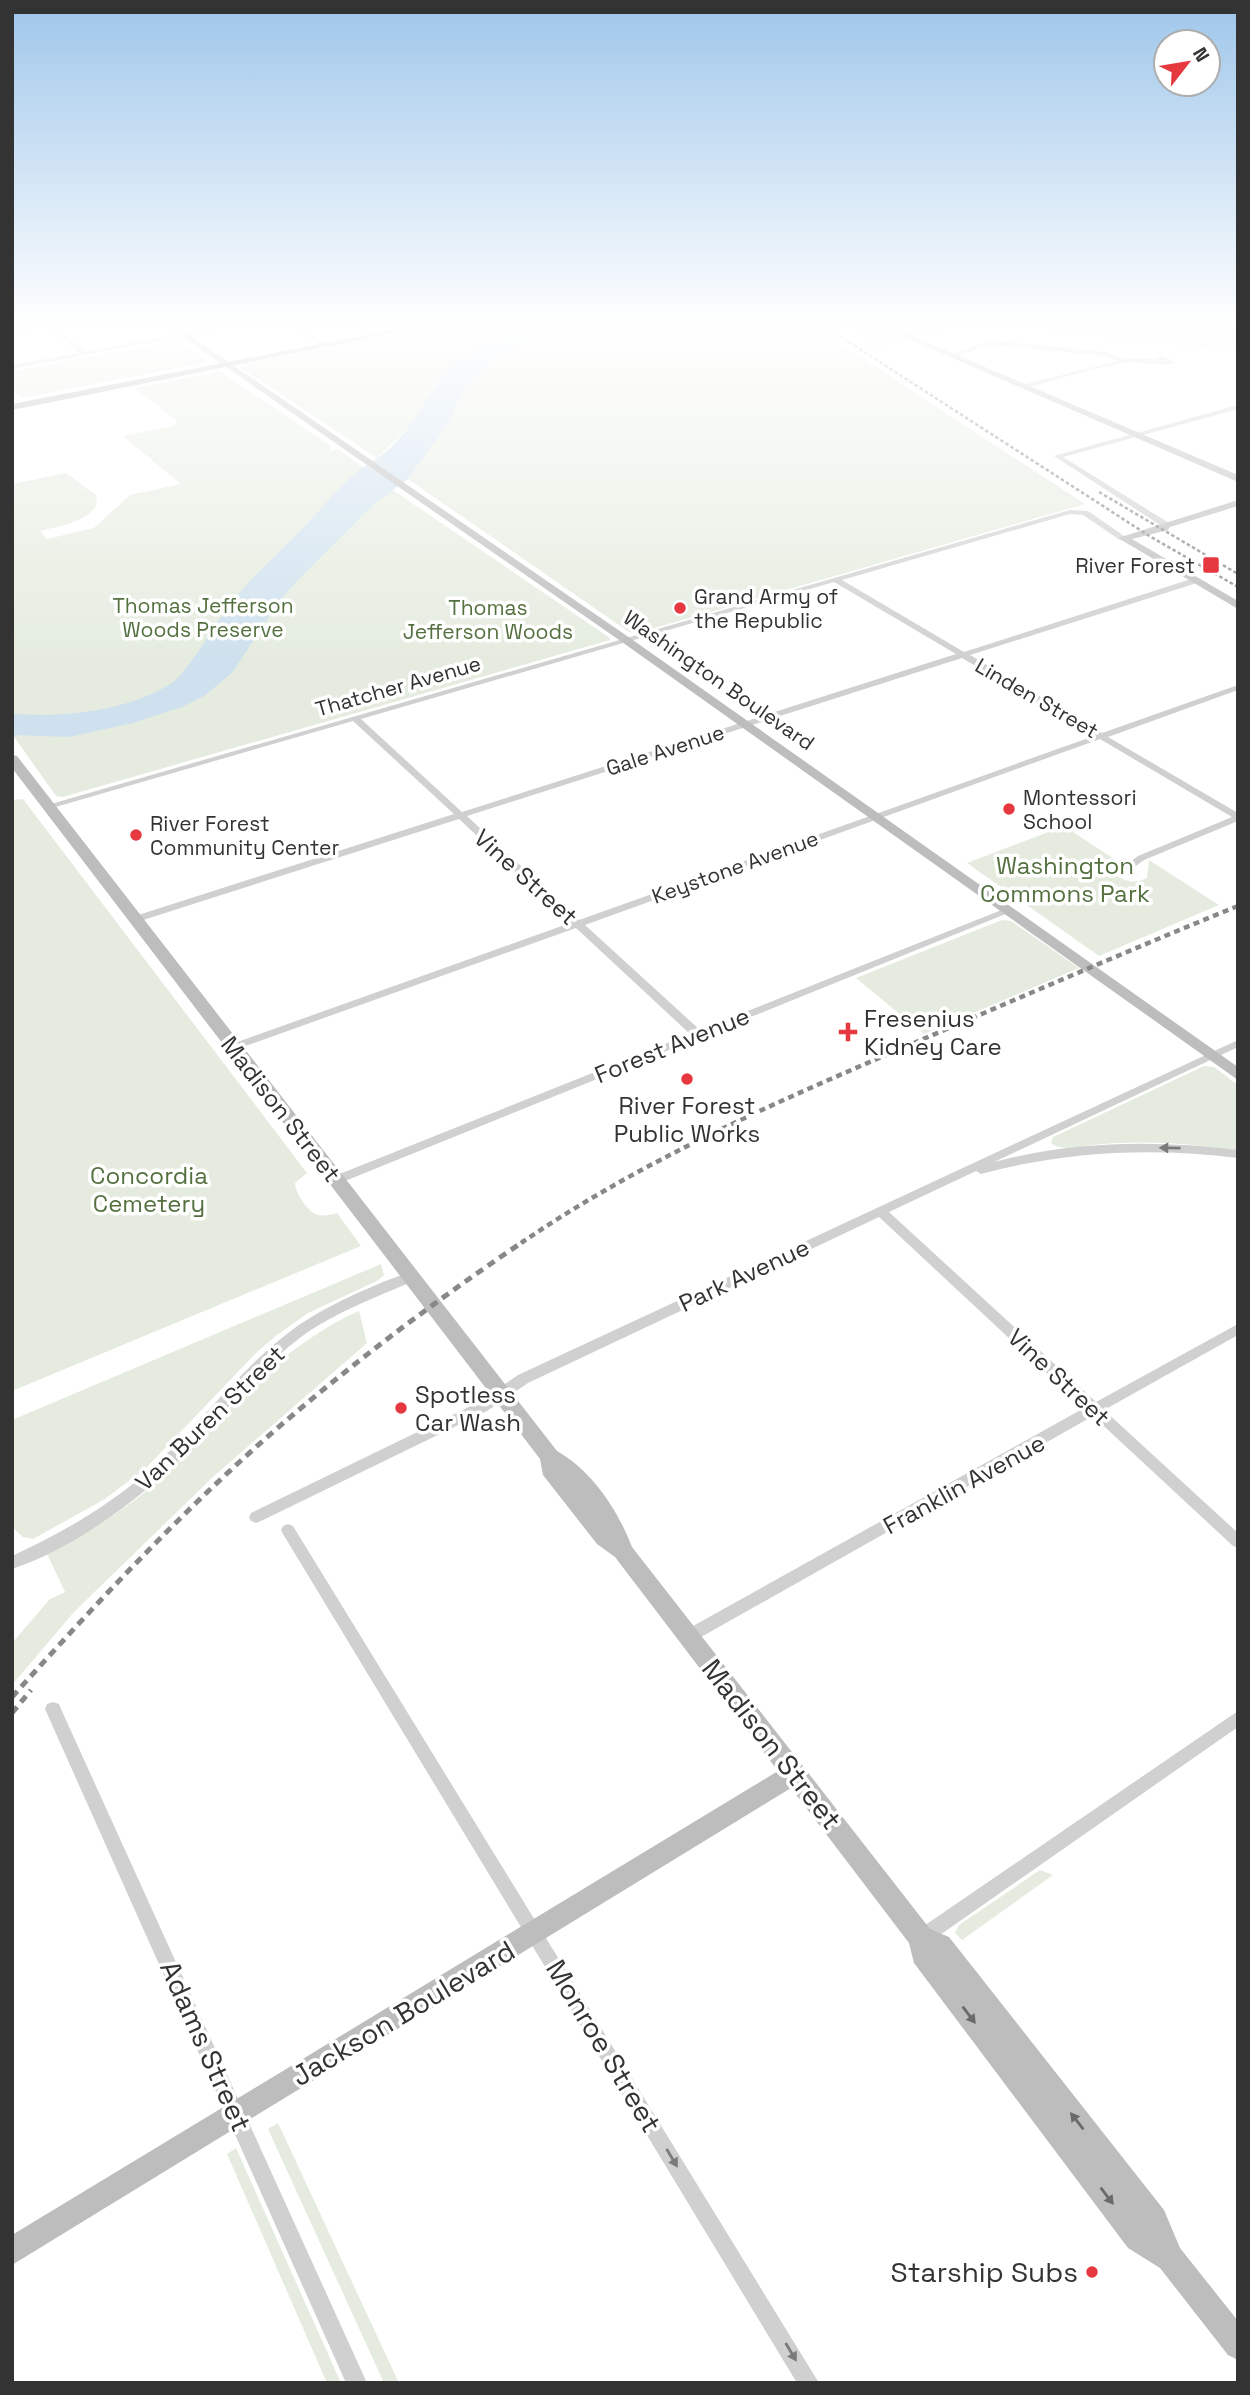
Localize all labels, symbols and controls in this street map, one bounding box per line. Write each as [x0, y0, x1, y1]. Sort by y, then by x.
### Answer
north arrow [1152, 28, 1222, 98]
text: N [1187, 43, 1215, 66]
place label: River Forest [1075, 552, 1195, 579]
marker: River Forest [1201, 555, 1221, 575]
place label: Grand Army of the Republic [694, 583, 838, 634]
park label: Thomas Jefferson Woods Preserve [112, 592, 294, 643]
park label: Thomas Jefferson Woods [403, 594, 573, 645]
marker: Grand Army of the Republic [672, 600, 688, 616]
street label: Washington Boulevard [618, 604, 820, 756]
street label: Thatcher Avenue [312, 649, 484, 723]
street label: Linden Street [971, 652, 1103, 744]
street label: Gale Avenue [602, 718, 728, 782]
place label: Montessori School [1023, 784, 1137, 835]
marker: Montessori School [1001, 801, 1017, 817]
place label: River Forest Community Center [150, 810, 339, 861]
street label: Vine Street [468, 822, 584, 932]
street label: Keystone Avenue [648, 824, 822, 910]
marker: River Forest Community Center [128, 827, 144, 843]
park label: Washington Commons Park [980, 850, 1150, 909]
street label: Forest Avenue [590, 1000, 754, 1090]
place label: Fresenius Kidney Care [864, 1003, 1002, 1062]
marker: Fresenius Kidney Care [838, 1022, 858, 1042]
street label: Madison Street [214, 1030, 348, 1188]
marker: River Forest Public Works [679, 1071, 695, 1087]
place label: River Forest Public Works [614, 1090, 760, 1149]
one-way arrow [1159, 1143, 1181, 1154]
park label: Concordia Cemetery [90, 1160, 208, 1219]
street label: Park Avenue [674, 1231, 814, 1319]
street label: Vine Street [1001, 1322, 1117, 1432]
street label: Van Buren Street [129, 1339, 291, 1497]
place label: Spotless Car Wash [415, 1379, 521, 1438]
marker: Spotless Car Wash [393, 1400, 409, 1416]
street label: Franklin Avenue [878, 1427, 1050, 1541]
street label: Madison Street [694, 1651, 850, 1837]
street label: Jackson Boulevard [285, 1932, 521, 2094]
street label: Monroe Street [538, 1953, 670, 2139]
street label: Adams Street [152, 1955, 260, 2137]
one-way arrow [962, 2005, 976, 2024]
one-way arrow [1070, 2113, 1085, 2131]
one-way arrow [665, 2148, 678, 2168]
one-way arrow [1099, 2187, 1113, 2205]
place label: Starship Subs [891, 2254, 1078, 2290]
marker: Starship Subs [1084, 2264, 1100, 2280]
one-way arrow [784, 2343, 797, 2362]

